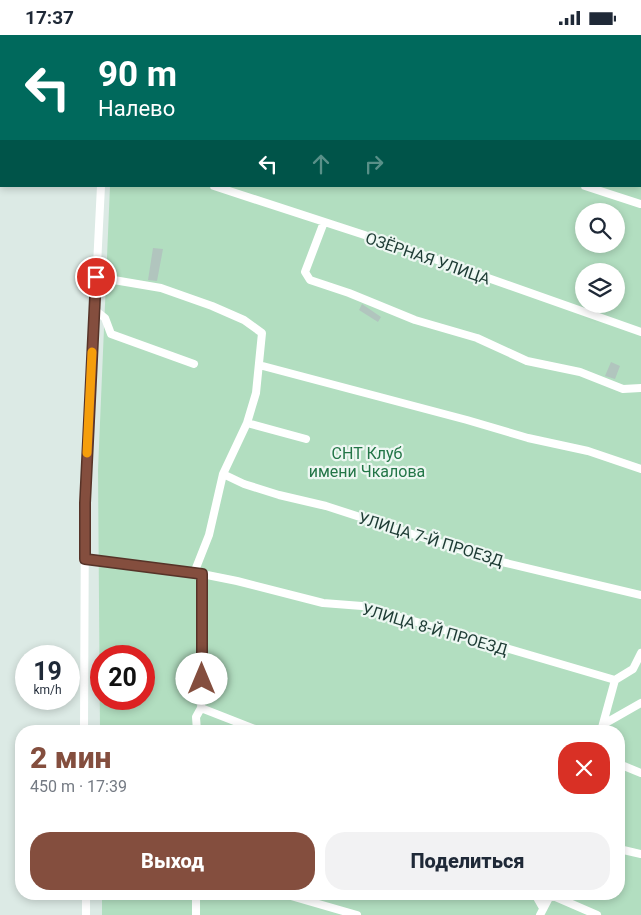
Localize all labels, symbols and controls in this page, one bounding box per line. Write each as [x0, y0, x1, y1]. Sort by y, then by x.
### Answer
text: 17:37 [25, 6, 74, 29]
text: 90 m [98, 54, 177, 95]
icon: left [15, 55, 80, 120]
text: Налево [98, 96, 175, 121]
icon: left [254, 150, 282, 178]
icon: ahead [307, 150, 335, 178]
icon: right [360, 150, 388, 178]
map controls [575, 203, 625, 313]
button: search [575, 203, 625, 253]
street label: ОЗЁРНАЯ УЛИЦА [363, 228, 493, 289]
pin [75, 256, 117, 298]
icon: arrive [82, 263, 110, 291]
button: layers [575, 263, 625, 313]
park label: СНТ Клуб имени Чкалова [309, 444, 425, 481]
street label: УЛИЦА 7-Й ПРОЕЗД [356, 508, 506, 571]
street label: УЛИЦА 8-Й ПРОЕЗД [360, 600, 510, 659]
speed limit sign: 20 [90, 645, 155, 710]
position arrow [175, 652, 227, 704]
text: 19 [33, 657, 62, 686]
text: km/h [33, 683, 62, 697]
text: 2 мин [30, 740, 111, 775]
button: close [558, 742, 610, 794]
text: 450 m · 17:39 [30, 777, 127, 796]
button: Выход [30, 832, 315, 890]
button: Поделиться [325, 832, 610, 890]

